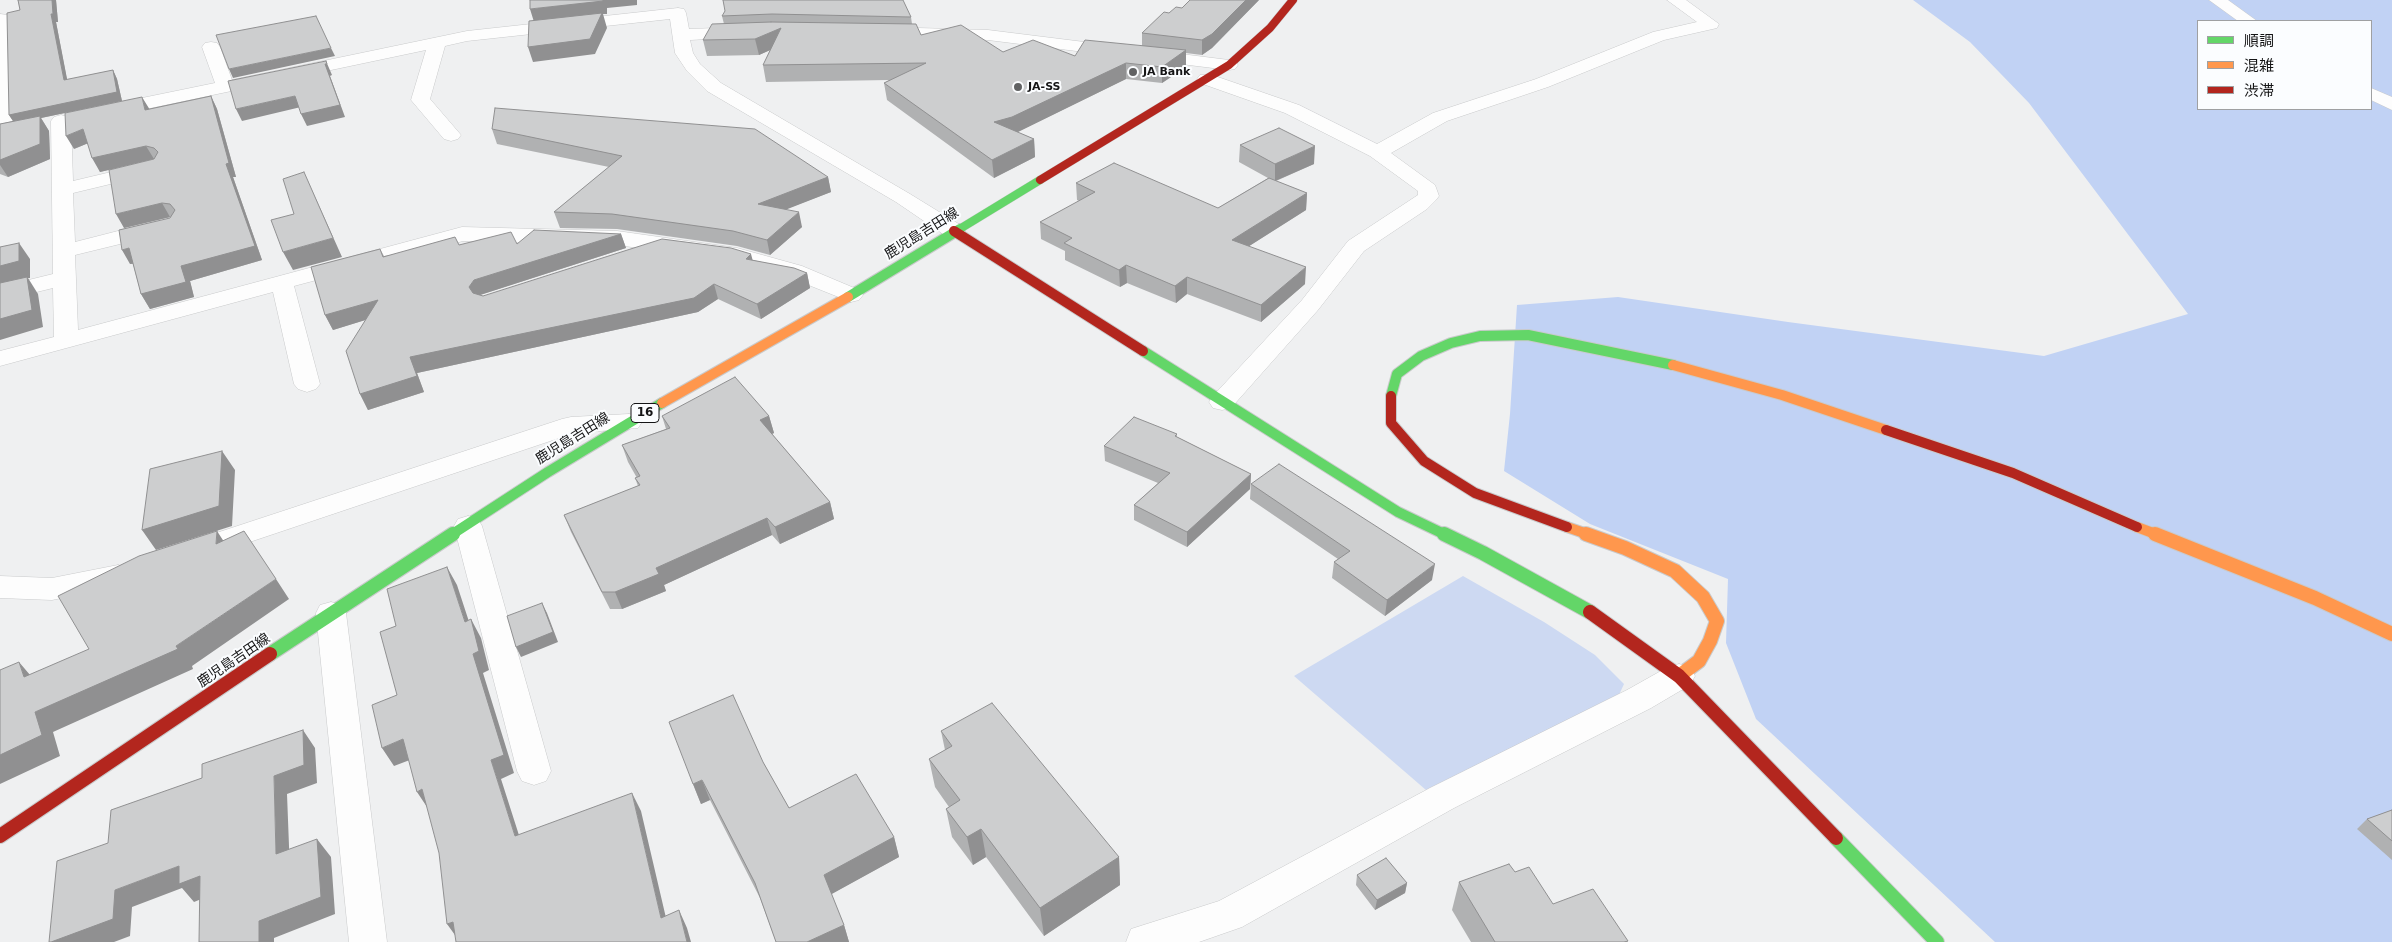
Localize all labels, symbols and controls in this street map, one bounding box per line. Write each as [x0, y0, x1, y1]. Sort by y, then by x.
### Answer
legend [2197, 20, 2372, 110]
text: 順調 [2244, 32, 2274, 50]
text: 混雑 [2244, 57, 2274, 75]
place label: JA Bank [1143, 65, 1190, 79]
marker: JA Bank [1127, 66, 1139, 78]
place label: JA-SS [1028, 80, 1061, 94]
marker: JA-SS [1012, 81, 1024, 93]
text: 渋滞 [2244, 82, 2274, 100]
street label: 鹿児島吉田線 [882, 205, 962, 263]
road number: 16 [631, 403, 659, 422]
street label: 鹿児島吉田線 [533, 410, 613, 468]
street label: 鹿児島吉田線 [194, 631, 274, 691]

